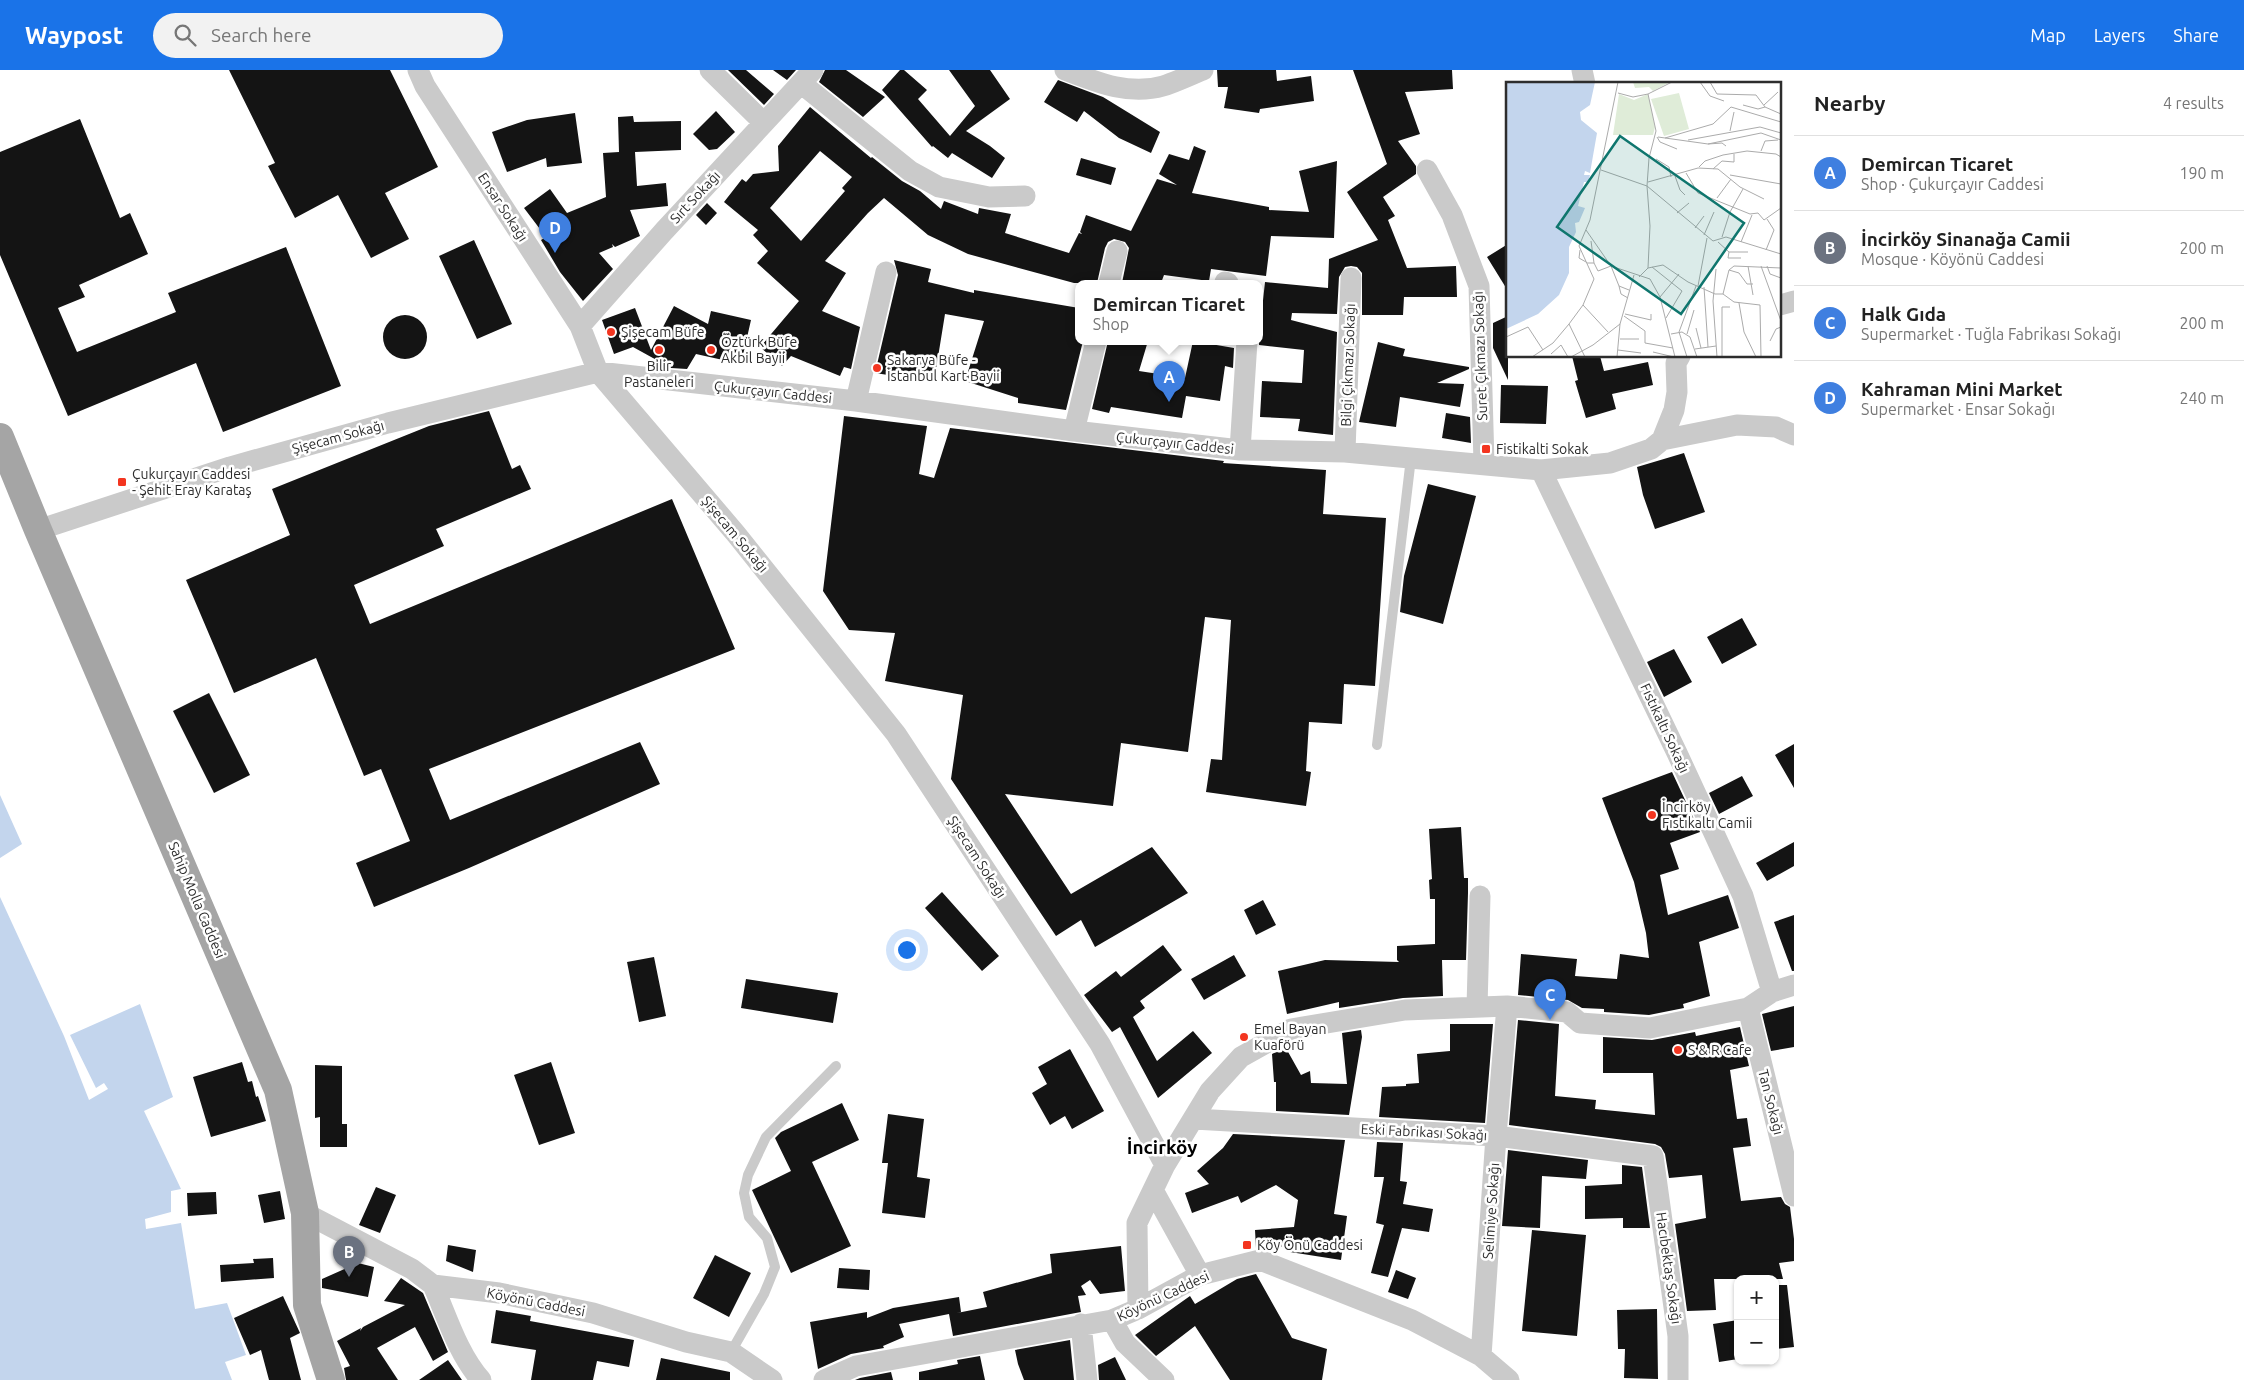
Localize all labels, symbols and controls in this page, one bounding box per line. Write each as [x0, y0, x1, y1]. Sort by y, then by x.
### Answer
search box [153, 13, 503, 58]
icon: search [171, 21, 199, 49]
text: Waypost [25, 22, 123, 49]
text: Search here [211, 24, 311, 46]
text: Map [2030, 25, 2066, 45]
text: Layers [2094, 25, 2145, 45]
text: Share [2173, 25, 2219, 45]
inset map [1506, 82, 1782, 358]
text: Nearby [1814, 91, 1885, 115]
text: 4 results [2163, 94, 2224, 112]
text: Demircan Ticaret [1861, 153, 2013, 175]
text: A [1824, 164, 1836, 182]
text: 190 m [2179, 164, 2224, 182]
street label: Sırt Sokağı [667, 167, 723, 227]
street label: Ensar Sokağı [475, 170, 531, 244]
text: Shop · Çukurçayır Caddesi [1861, 175, 2044, 193]
pin: D [539, 212, 571, 253]
text: İncirköy Sinanağa Camii [1861, 228, 2071, 250]
text: B [1825, 239, 1835, 257]
text: 200 m [2179, 239, 2224, 257]
text: Mosque · Köyönü Caddesi [1861, 250, 2044, 268]
popup [1075, 280, 1263, 345]
street label: Suret Çıkmazı Sokağı [1470, 291, 1490, 421]
text: Demircan Ticaret [1093, 293, 1245, 315]
street label: Bilgi Çıkmazı Sokağı [1338, 303, 1358, 427]
text: Halk Gıda [1861, 303, 1946, 325]
text: C [1825, 314, 1835, 332]
text: 200 m [2179, 314, 2224, 332]
text: Shop [1093, 315, 1129, 333]
place label: Şişecam Büfe [621, 324, 704, 340]
text: Supermarket · Tuğla Fabrikası Sokağı [1861, 325, 2121, 343]
marker: Şişecam Büfe [605, 326, 617, 338]
place label: Öztürk Büfe Akbil Bayii [721, 333, 797, 366]
marker: Bilir Pastaneleri [653, 344, 665, 356]
marker: Öztürk Büfe Akbil Bayii [705, 344, 717, 356]
place label: Sakarya Büfe - İstanbul Kart Bayii [887, 352, 1000, 384]
place label: Bilir Pastaneleri [624, 358, 694, 390]
pin: A [1153, 361, 1185, 402]
marker: Sakarya Büfe - İstanbul Kart Bayii [871, 362, 883, 374]
street label: Çukurçayır Caddesi [713, 378, 833, 406]
text: Kahraman Mini Market [1861, 378, 2063, 400]
text: D [1824, 389, 1836, 407]
text: 240 m [2179, 389, 2224, 407]
text: Supermarket · Ensar Sokağı [1861, 400, 2055, 418]
street label: Şişecam Sokağı [290, 417, 386, 457]
street label: Çukurçayır Caddesi [1115, 429, 1235, 457]
place label: Fistikalti Sokak [1496, 441, 1589, 457]
marker: Fistikalti Sokak [1480, 443, 1492, 455]
place label: Çukurçayır Caddesi - Şehit Eray Karataş [132, 466, 252, 498]
marker: Çukurçayır Caddesi - Şehit Eray Karataş [116, 476, 128, 488]
street label: Şişecam Sokağı [698, 493, 772, 575]
street label: Fıstıkaltı Sokağı [1637, 681, 1693, 775]
place label: İncirköy Fıstıkaltı Camii [1662, 799, 1752, 831]
marker: İncirköy Fıstıkaltı Camii [1646, 809, 1658, 821]
street label: Şişecam Sokağı [944, 813, 1010, 901]
street label: Sahip Molla Caddesi [165, 839, 229, 961]
your location [894, 937, 920, 963]
pin: C [1534, 979, 1566, 1020]
place label: Emel Bayan Kuaförü [1254, 1021, 1327, 1053]
marker: Emel Bayan Kuaförü [1238, 1031, 1250, 1043]
place label: S & R Cafe [1688, 1042, 1752, 1058]
marker: S & R Cafe [1672, 1044, 1684, 1056]
street label: Tan Sokağı [1755, 1068, 1787, 1136]
street label: Eski Fabrikası Sokağı [1360, 1121, 1488, 1143]
district label: İncirköy [1127, 1136, 1197, 1158]
street label: Selimiye Sokağı [1480, 1162, 1502, 1260]
street label: Hacıbektaş Sokağı [1653, 1211, 1685, 1325]
pin: B [333, 1236, 365, 1277]
place label: Köy Önü Caddesi [1257, 1236, 1363, 1253]
marker: Köy Önü Caddesi [1241, 1239, 1253, 1251]
street label: Köyönü Caddesi [1114, 1268, 1212, 1324]
map controls [1734, 1275, 1779, 1365]
button: + [1734, 1275, 1779, 1320]
street label: Köyönü Caddesi [485, 1285, 587, 1319]
button: − [1734, 1320, 1779, 1365]

